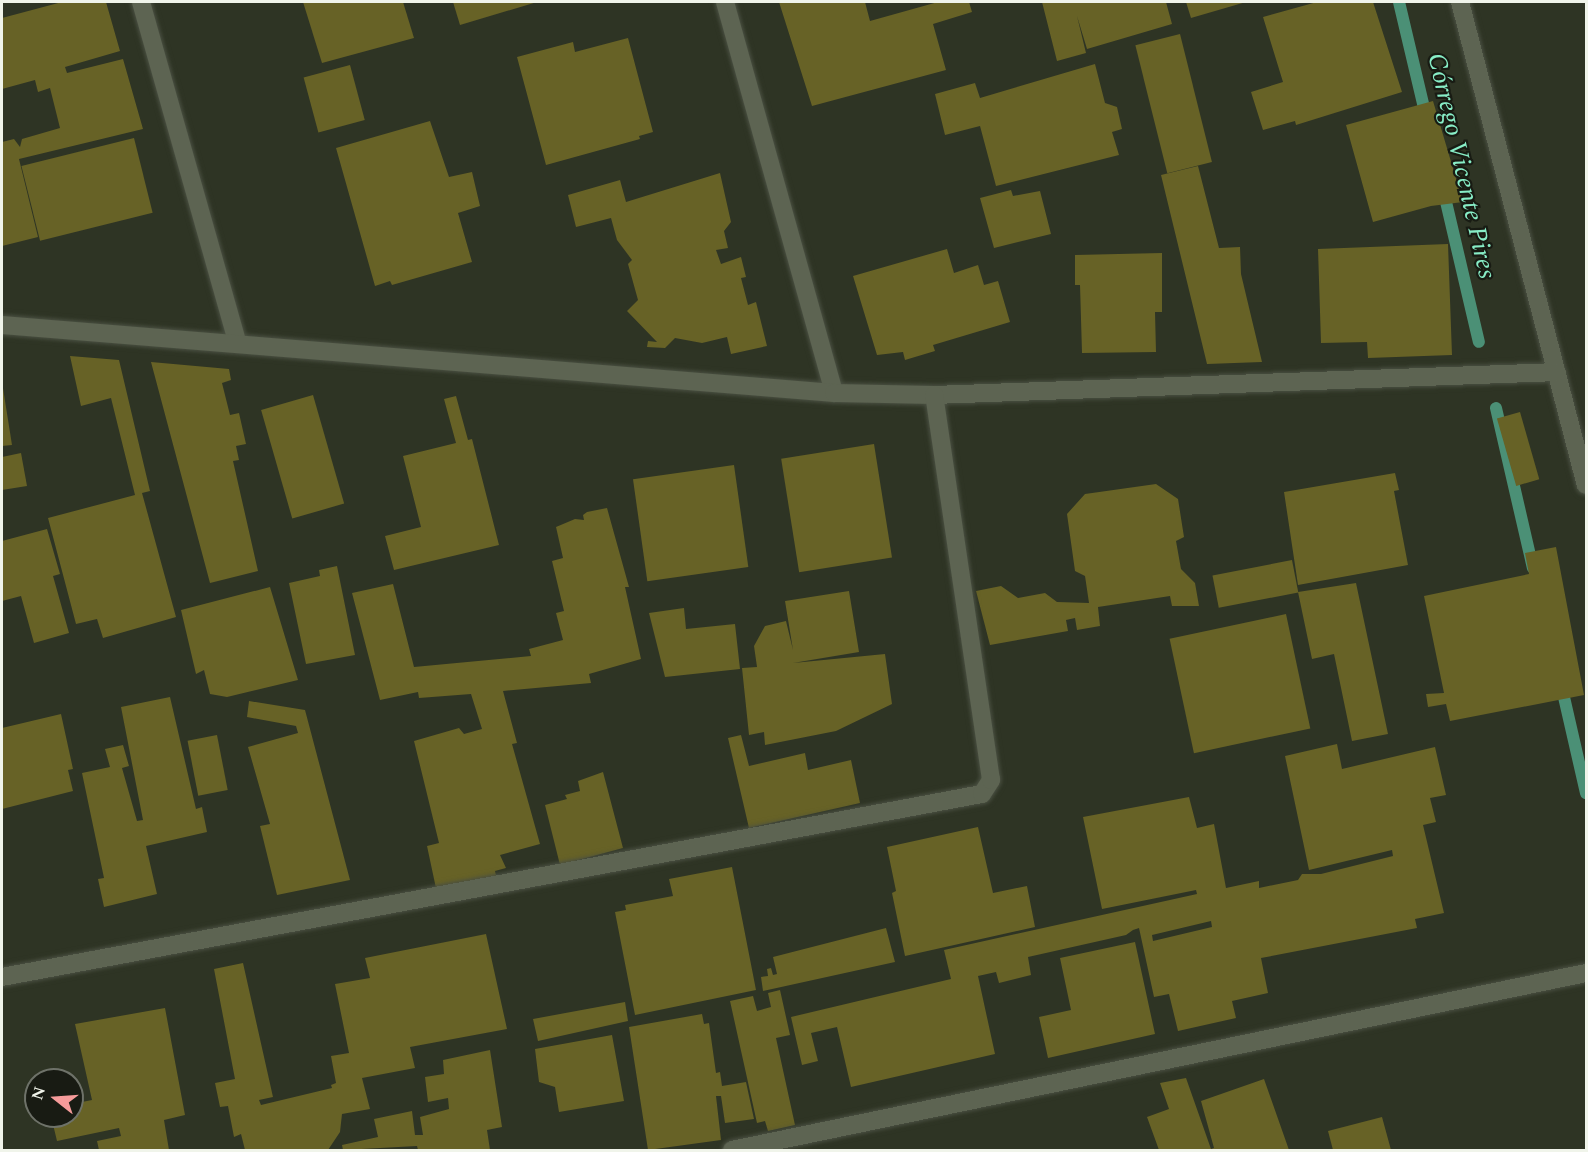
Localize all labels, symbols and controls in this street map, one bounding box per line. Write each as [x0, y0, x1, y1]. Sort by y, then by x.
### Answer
water label: Córrego Vicente Pires [1420, 50, 1502, 282]
north arrow [24, 1068, 84, 1128]
text: N [25, 1084, 52, 1103]

